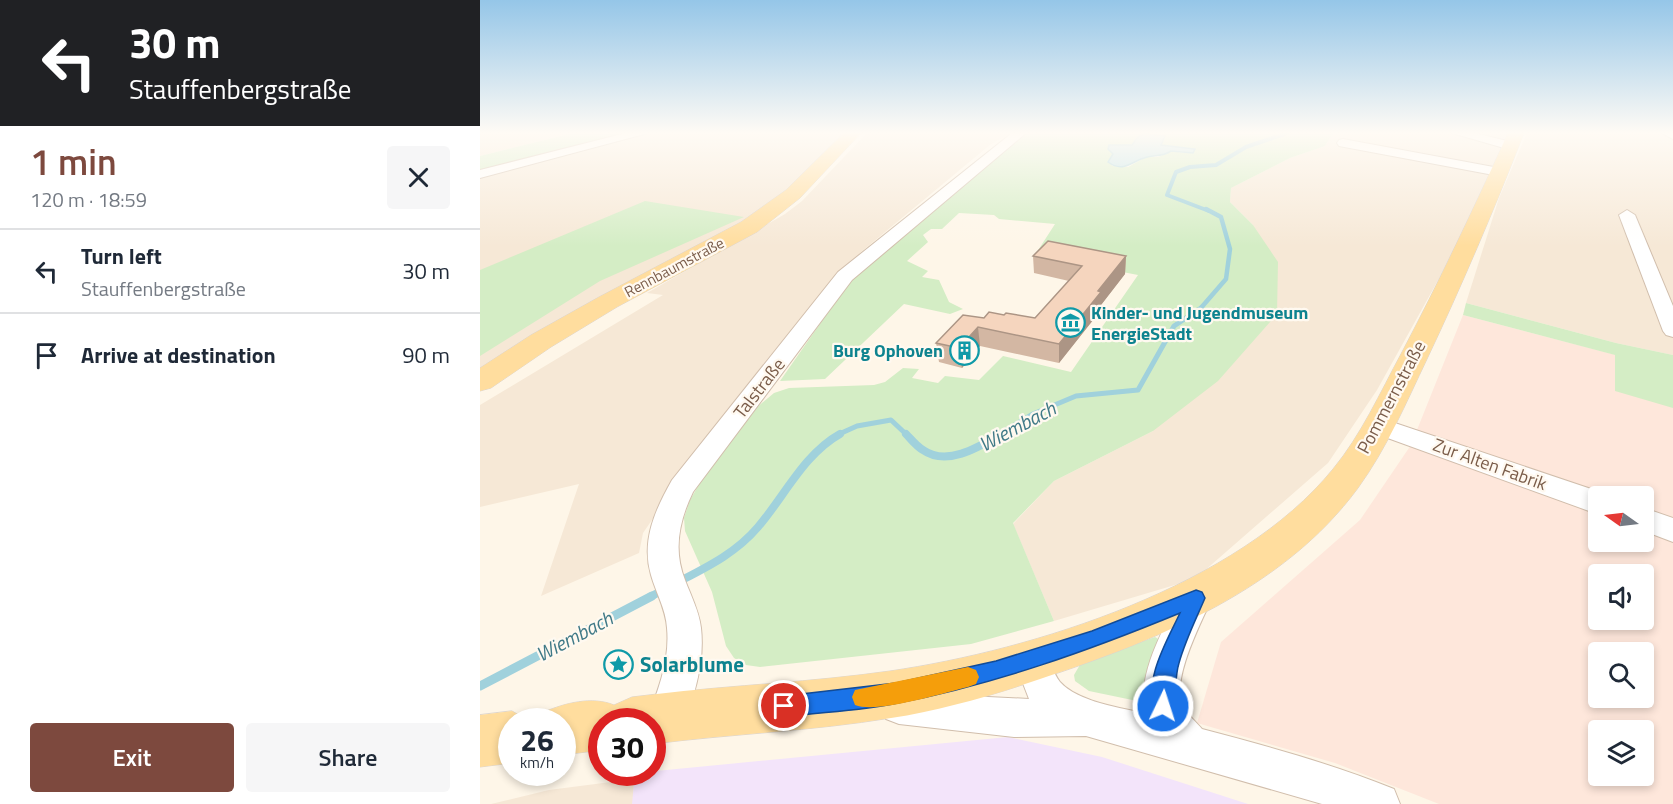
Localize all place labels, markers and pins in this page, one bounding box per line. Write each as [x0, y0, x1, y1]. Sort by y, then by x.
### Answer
place label: Kinder- und Jugendmuseum EnergieStadt [1091, 299, 1308, 347]
museum icon: Kinder- und Jugendmuseum EnergieStadt [1054, 306, 1086, 338]
building icon: Burg Ophoven [948, 334, 980, 366]
place label: Burg Ophoven [833, 337, 943, 364]
place icon: Solarblume [603, 648, 635, 680]
place label: Solarblume [640, 648, 744, 680]
pin [758, 680, 809, 731]

